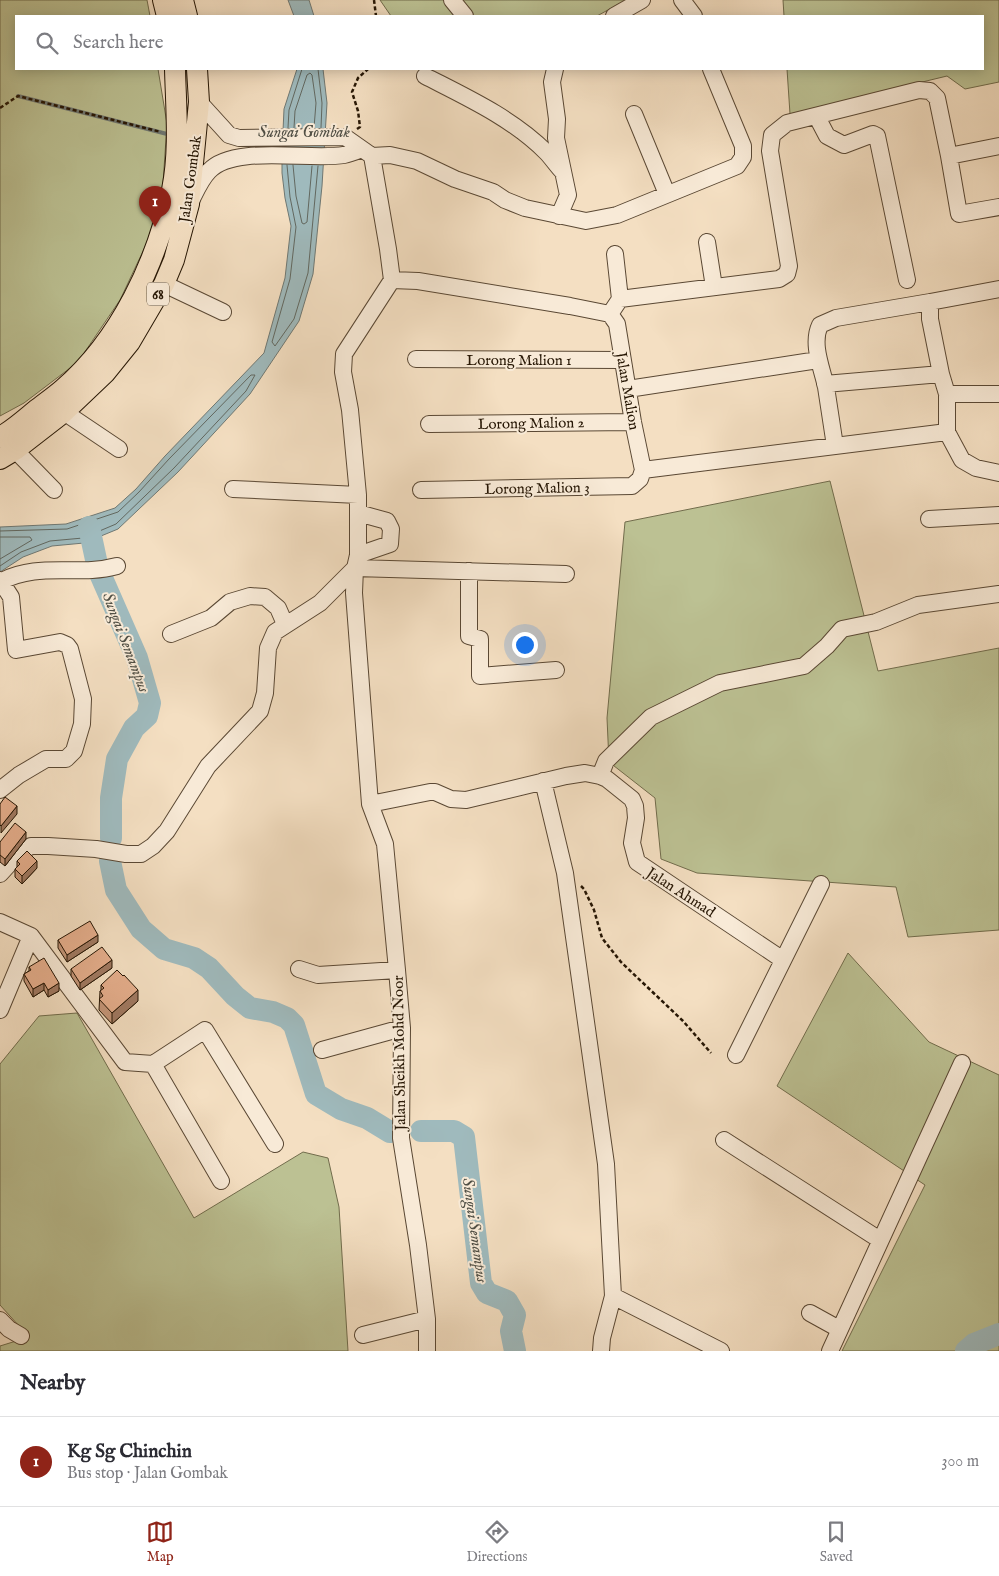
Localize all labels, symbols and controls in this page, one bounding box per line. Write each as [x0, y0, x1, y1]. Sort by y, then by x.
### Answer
search box [15, 15, 984, 70]
icon: search [33, 29, 61, 57]
text: Search here [73, 31, 164, 55]
water label: Sungai Gombak [258, 123, 350, 143]
street label: Jalan Gombak [175, 133, 206, 226]
pin: 1 [139, 186, 171, 227]
road number: 68 [147, 282, 169, 306]
street label: Jalan Malion [611, 349, 644, 432]
street label: Lorong Malion 1 [466, 351, 572, 370]
street label: Lorong Malion 2 [477, 413, 585, 434]
street label: Lorong Malion 3 [484, 478, 590, 499]
water label: Sungai Semampus [97, 590, 153, 696]
your location [512, 632, 538, 658]
street label: Jalan Ahmad [641, 862, 720, 922]
street label: Jalan Sheikh Mohd Noor [389, 975, 410, 1133]
water label: Sungai Semampus [457, 1177, 491, 1284]
text: Nearby [20, 1370, 85, 1397]
text: Kg Sg Chinchin [67, 1440, 192, 1464]
text: 1 [33, 1452, 39, 1472]
text: 300 m [941, 1452, 979, 1472]
text: Bus stop · Jalan Gombak [67, 1464, 228, 1484]
tab: Map [146, 1518, 174, 1566]
tab: Directions [466, 1518, 527, 1566]
tab: Saved [820, 1518, 853, 1566]

